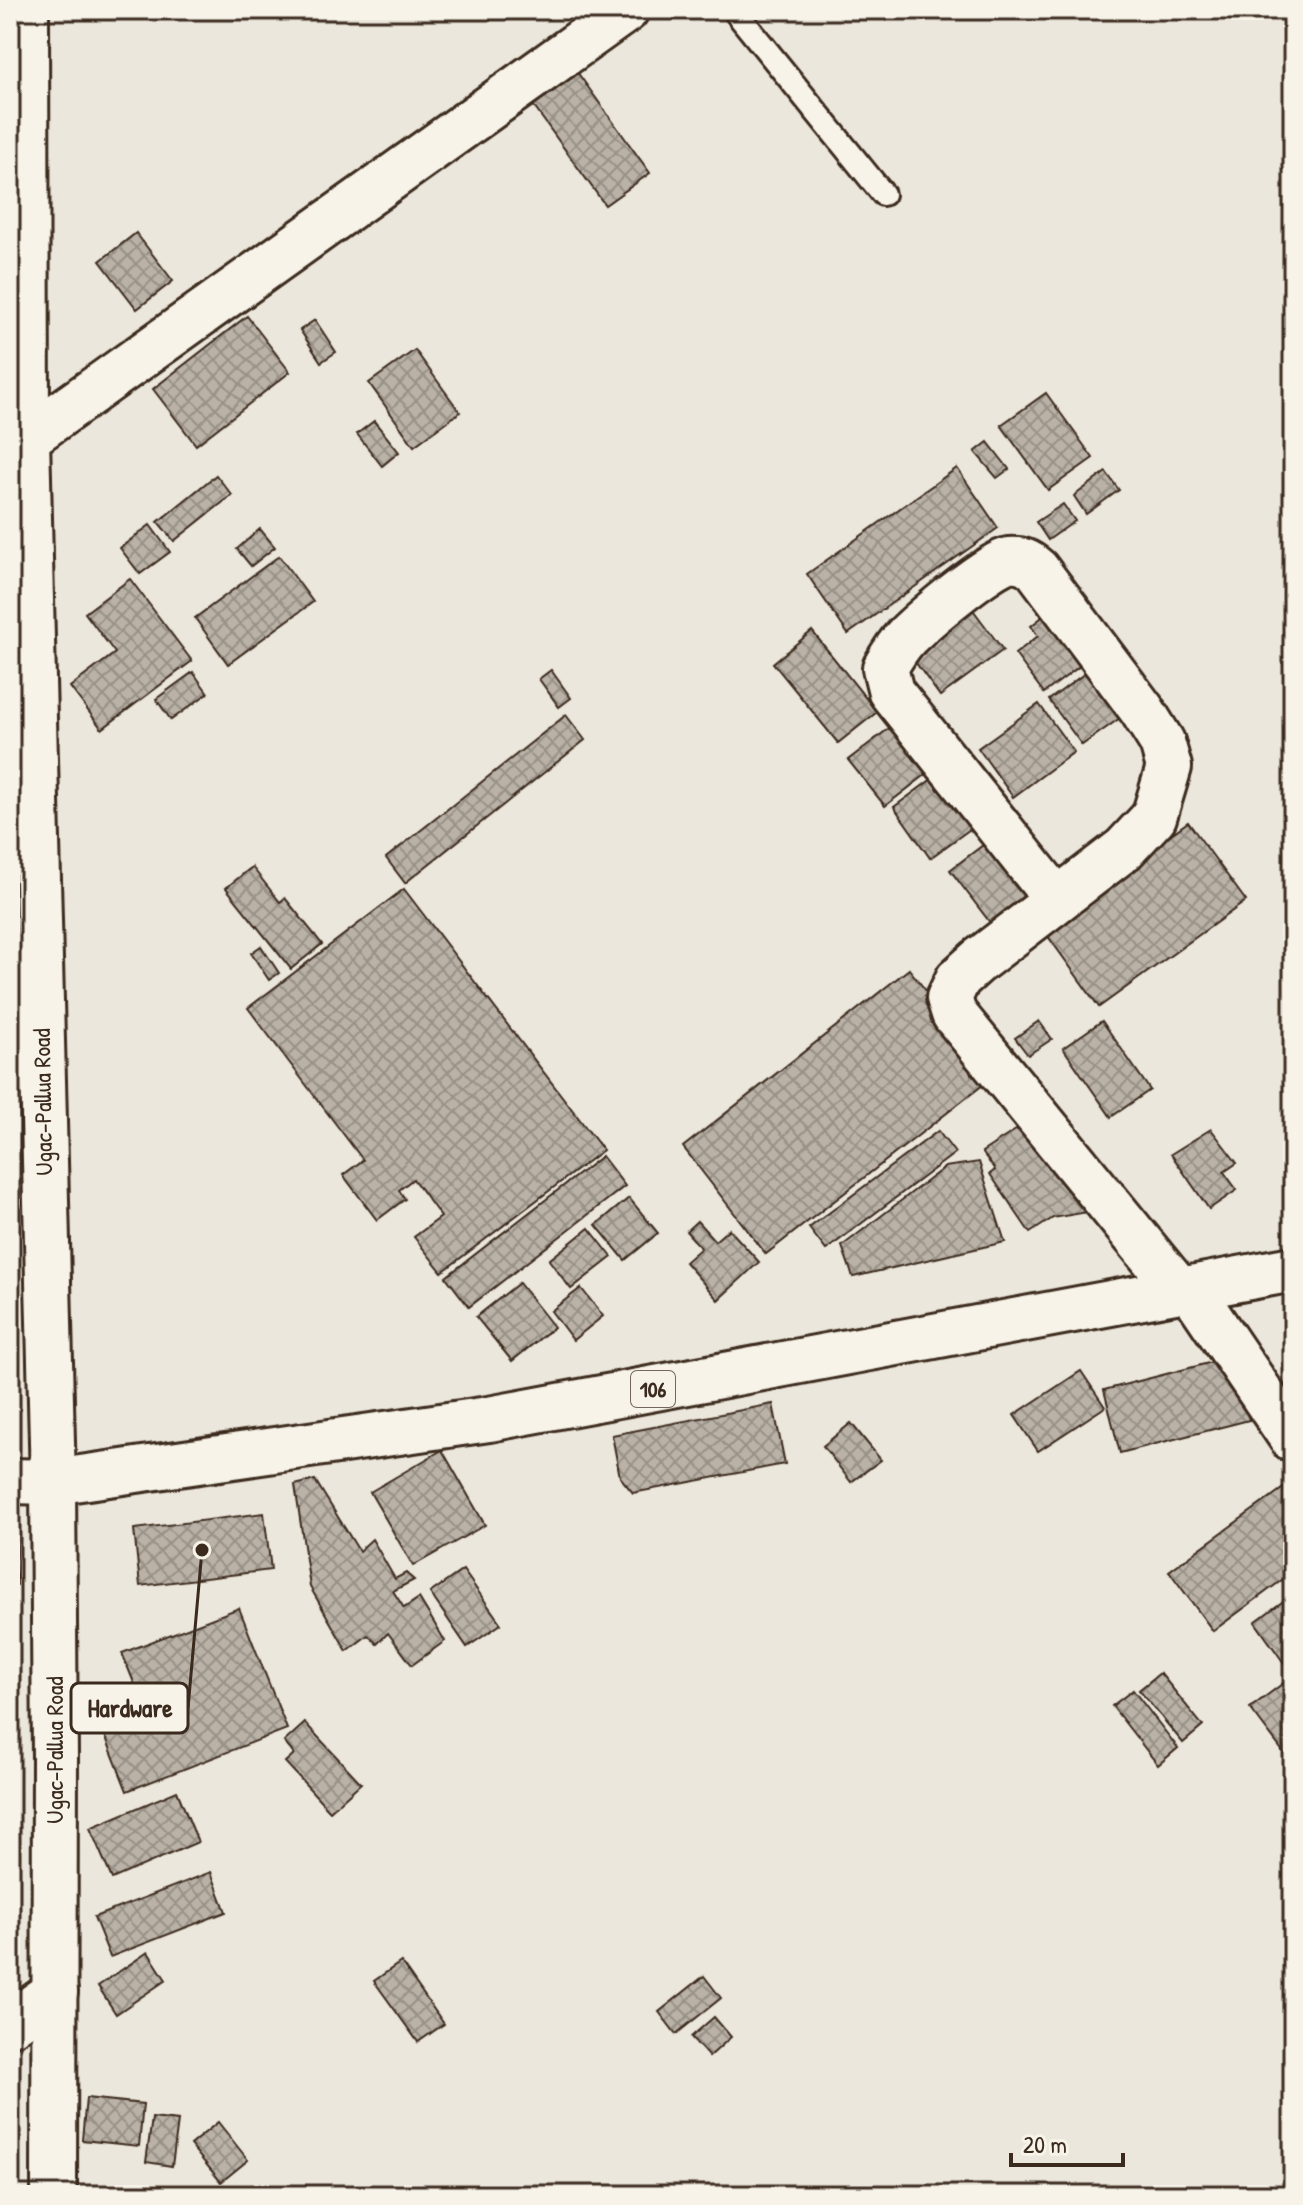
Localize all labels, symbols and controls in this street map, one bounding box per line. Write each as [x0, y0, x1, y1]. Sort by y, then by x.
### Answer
street label: Ugac-Pallua Road [25, 1028, 59, 1176]
road number: 106 [631, 1371, 675, 1407]
street label: Ugac-Pallua Road [38, 1676, 70, 1824]
callout: Hardware [71, 1683, 188, 1733]
text: Hardware [87, 1690, 173, 1725]
scale bar [1011, 2117, 1123, 2167]
text: 20 m [1023, 2128, 1067, 2160]

